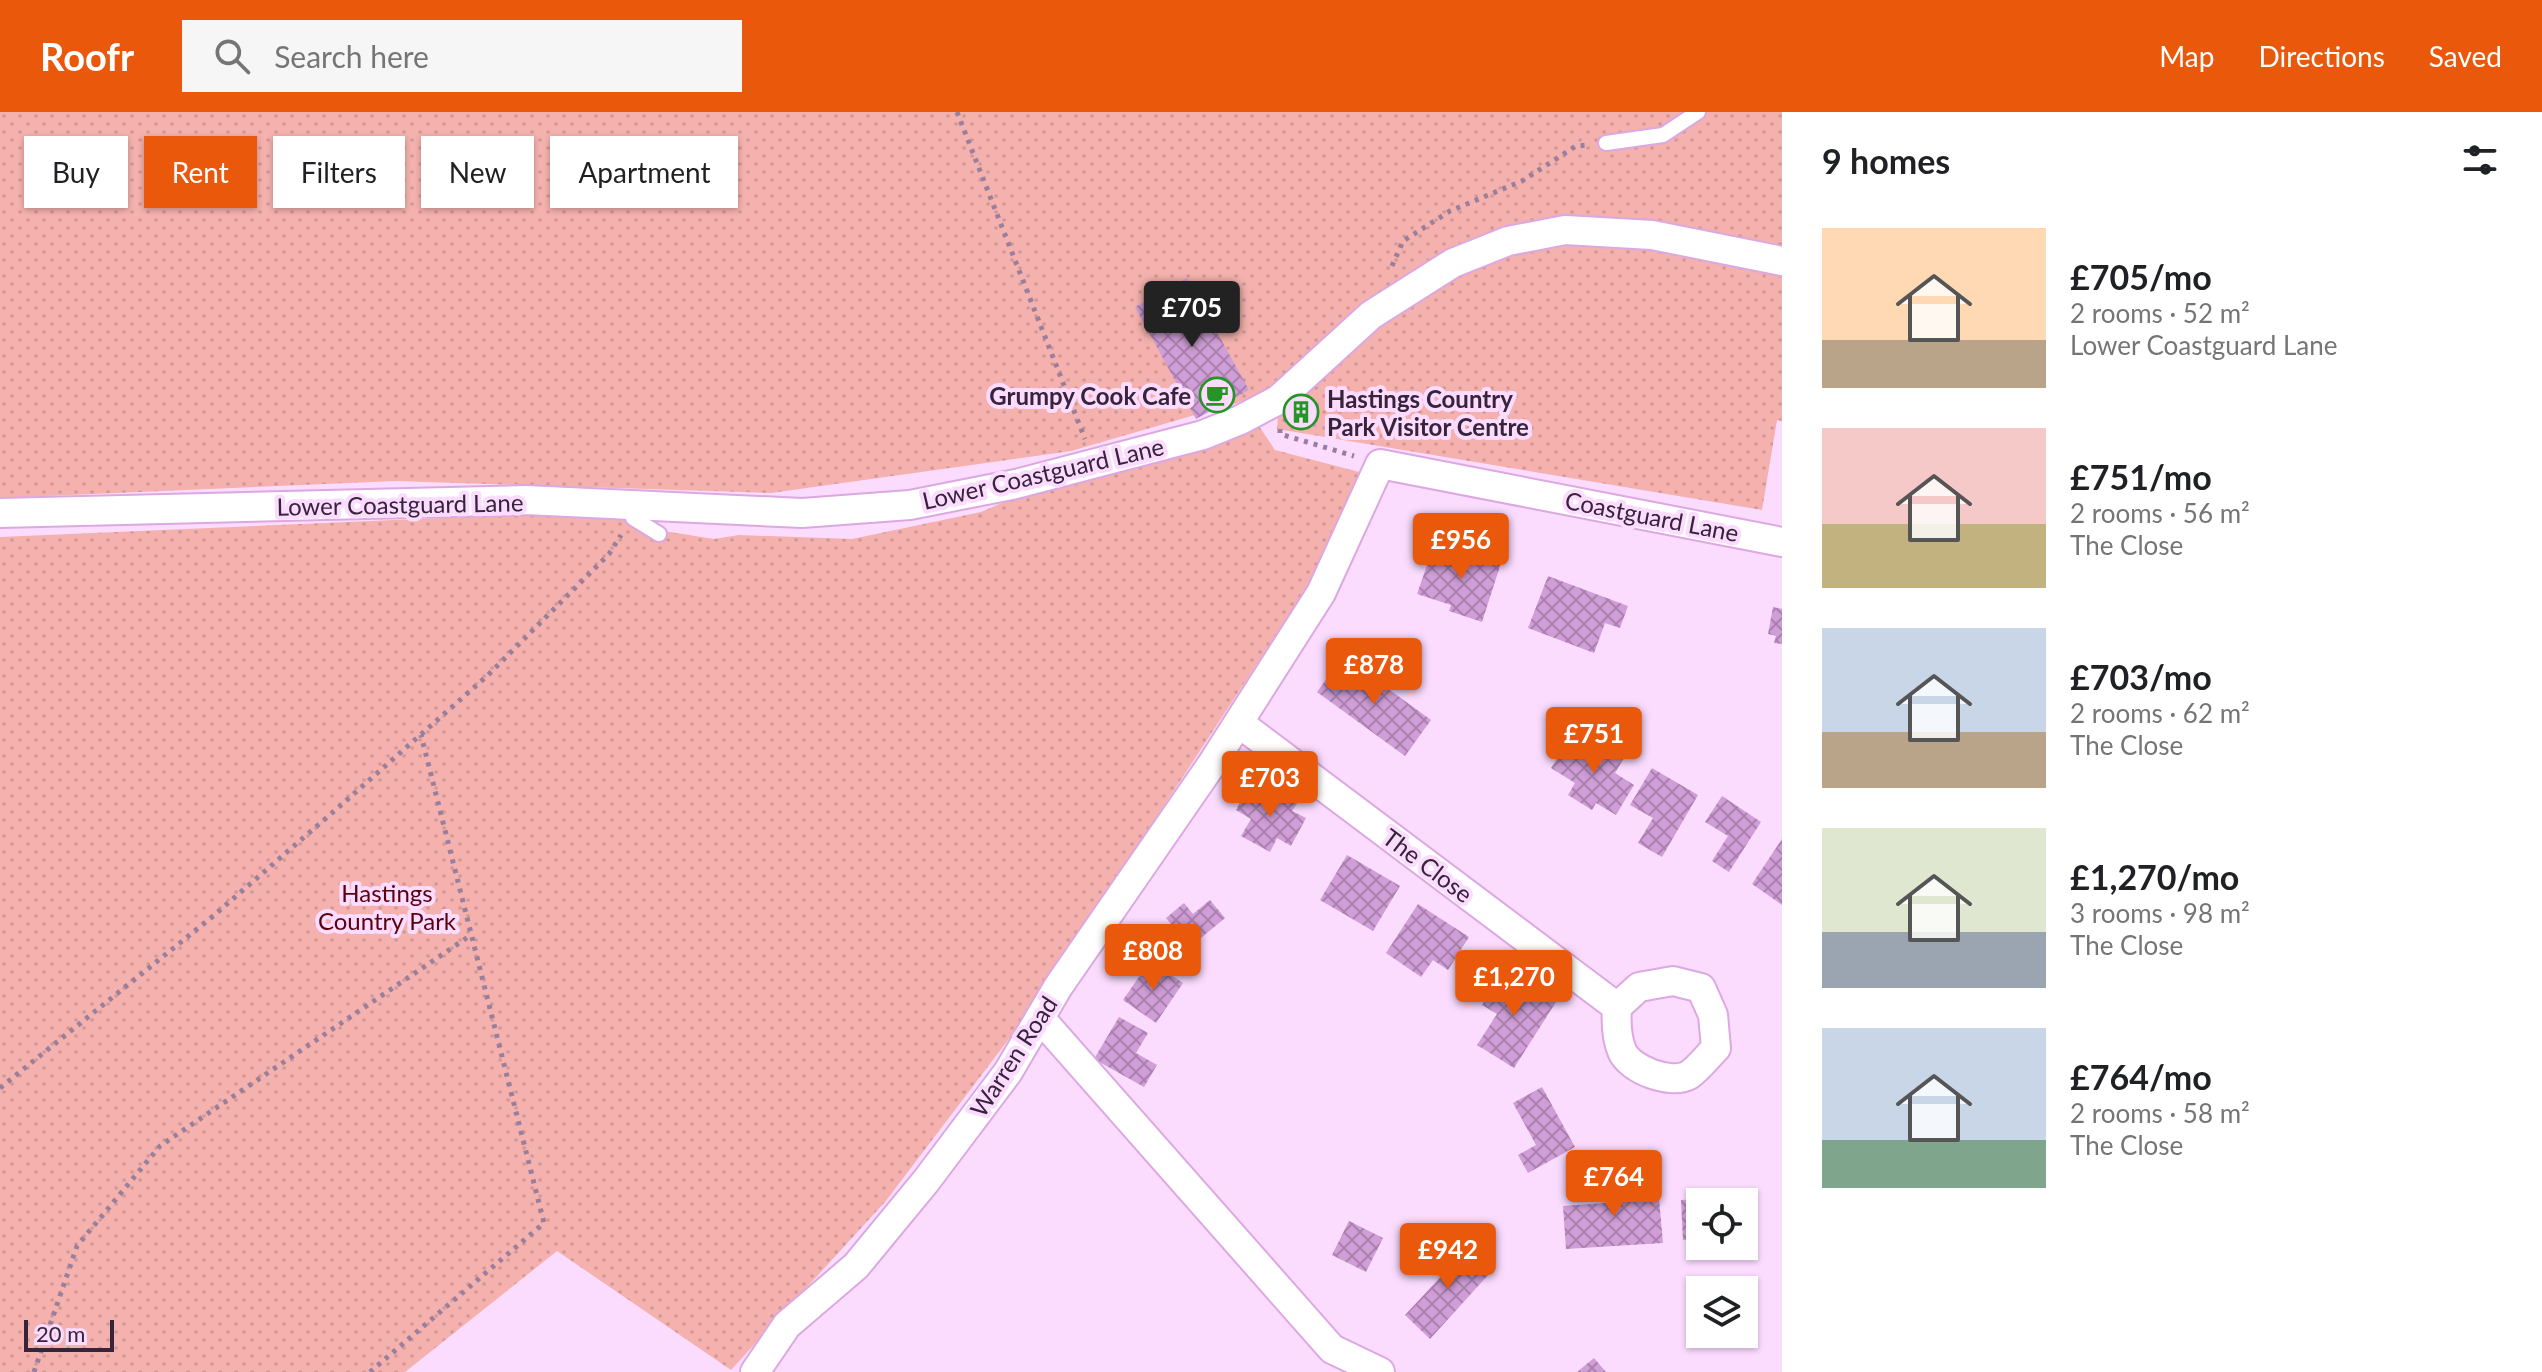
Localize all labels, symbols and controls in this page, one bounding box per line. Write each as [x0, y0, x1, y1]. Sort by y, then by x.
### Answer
search box [182, 20, 742, 92]
text: Roofr [40, 33, 134, 79]
icon: search [210, 34, 254, 78]
text: Search here [274, 38, 429, 74]
text: Map [2159, 39, 2214, 73]
text: Directions [2258, 39, 2385, 73]
text: Saved [2429, 39, 2502, 73]
chip: Buy [24, 136, 128, 208]
chip: Rent [144, 136, 257, 208]
chip: Filters [273, 136, 405, 208]
chip: New [421, 136, 534, 208]
chip: Apartment [550, 136, 738, 208]
icon: filters [2458, 138, 2502, 182]
text: 9 homes [1822, 140, 1950, 181]
text: £705/mo [2070, 256, 2212, 297]
icon: home [1886, 260, 1982, 356]
pin: £705 [1145, 281, 1239, 349]
text: £705 [1162, 291, 1222, 323]
text: 2 rooms · 52 m² [2070, 297, 2250, 329]
text: Lower Coastguard Lane [2070, 329, 2337, 361]
cafe icon: Grumpy Cook Cafe [1198, 376, 1236, 414]
place label: Grumpy Cook Cafe [989, 381, 1191, 410]
place label: Hastings Country Park Visitor Centre [1327, 384, 1529, 441]
building icon: Hastings Country Park Visitor Centre [1282, 393, 1320, 431]
street label: Lower Coastguard Lane [919, 431, 1167, 515]
text: £751/mo [2070, 456, 2212, 497]
icon: home [1886, 460, 1982, 556]
street label: Coastguard Lane [1563, 485, 1741, 547]
street label: Lower Coastguard Lane [276, 487, 524, 521]
text: 2 rooms · 56 m² [2070, 497, 2250, 529]
pin: £956 [1414, 513, 1508, 581]
text: £956 [1431, 523, 1491, 555]
text: The Close [2070, 529, 2183, 561]
pin: £878 [1327, 638, 1421, 706]
text: £878 [1344, 648, 1404, 680]
text: £703/mo [2070, 656, 2212, 697]
icon: home [1886, 660, 1982, 756]
text: 2 rooms · 62 m² [2070, 697, 2250, 729]
pin: £751 [1547, 707, 1641, 775]
text: £751 [1564, 717, 1624, 749]
text: The Close [2070, 729, 2183, 761]
pin: £703 [1223, 751, 1317, 819]
text: £703 [1240, 761, 1300, 793]
street label: The Close [1378, 822, 1478, 908]
text: £1,270/mo [2070, 856, 2239, 897]
icon: home [1886, 860, 1982, 956]
park label: Hastings Country Park [318, 878, 457, 935]
text: 3 rooms · 98 m² [2070, 897, 2250, 929]
pin: £808 [1106, 924, 1200, 992]
text: The Close [2070, 929, 2183, 961]
text: £808 [1123, 934, 1183, 966]
pin: £1,270 [1449, 950, 1579, 1018]
text: £1,270 [1473, 960, 1555, 992]
street label: Warren Road [963, 990, 1063, 1122]
text: £764/mo [2070, 1056, 2212, 1097]
icon: home [1886, 1060, 1982, 1156]
text: 2 rooms · 58 m² [2070, 1097, 2250, 1129]
text: The Close [2070, 1129, 2183, 1161]
pin: £764 [1567, 1150, 1661, 1218]
text: £764 [1584, 1160, 1644, 1192]
map controls [1686, 1188, 1758, 1348]
button: locate [1686, 1188, 1758, 1260]
pin: £942 [1401, 1223, 1495, 1291]
text: £942 [1418, 1233, 1478, 1265]
button: layers [1686, 1276, 1758, 1348]
scale bar [24, 1316, 114, 1352]
text: 20 m [36, 1320, 85, 1347]

